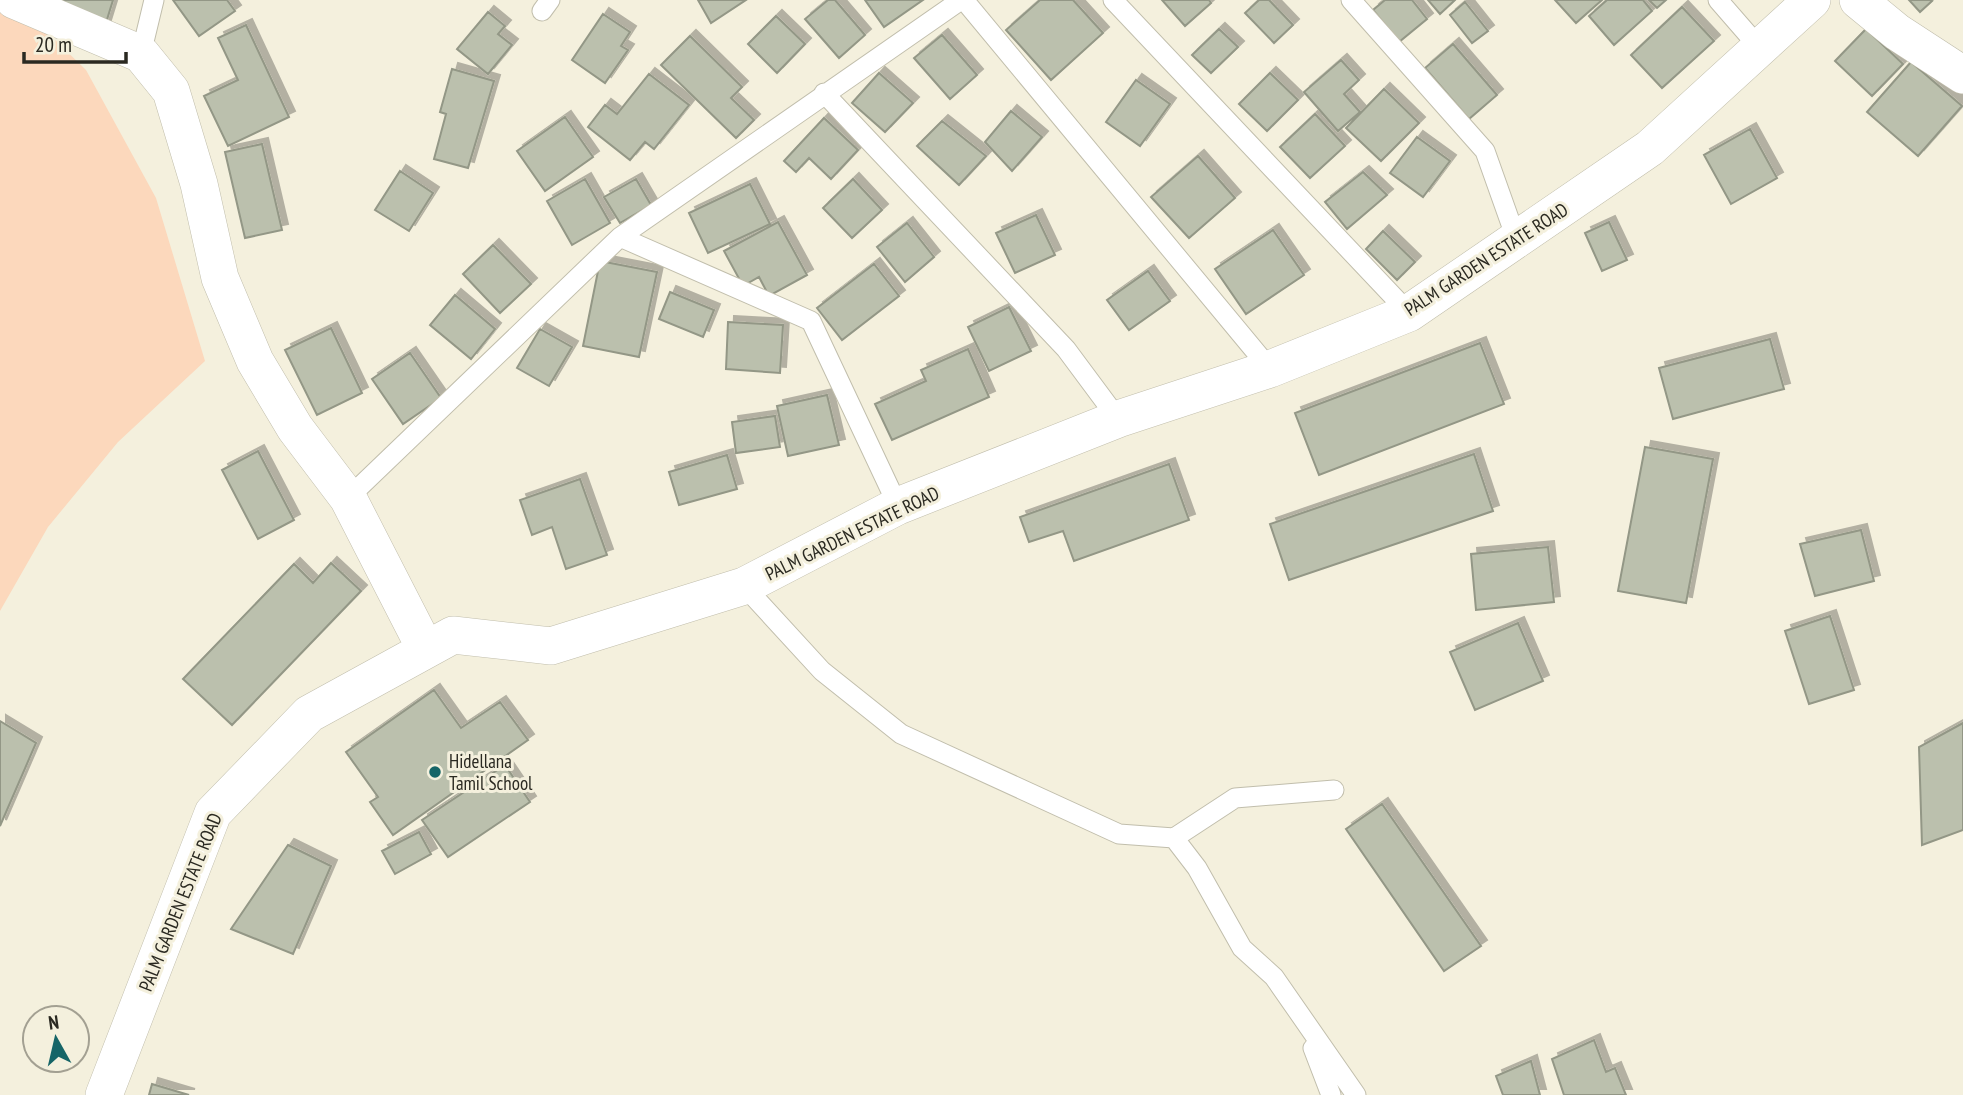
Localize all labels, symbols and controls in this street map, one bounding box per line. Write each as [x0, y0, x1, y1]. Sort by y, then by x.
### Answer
scale bar [24, 21, 126, 65]
text: 20 m [35, 31, 72, 58]
street label: PALM GARDEN ESTATE ROAD [1400, 197, 1572, 321]
street label: PALM GARDEN ESTATE ROAD [761, 480, 943, 586]
place label: Hidellana Tamil School [449, 749, 533, 795]
marker: Hidellana Tamil School [427, 764, 443, 780]
street label: PALM GARDEN ESTATE ROAD [133, 809, 227, 995]
north arrow [21, 1004, 91, 1074]
text: N [47, 1010, 60, 1035]

